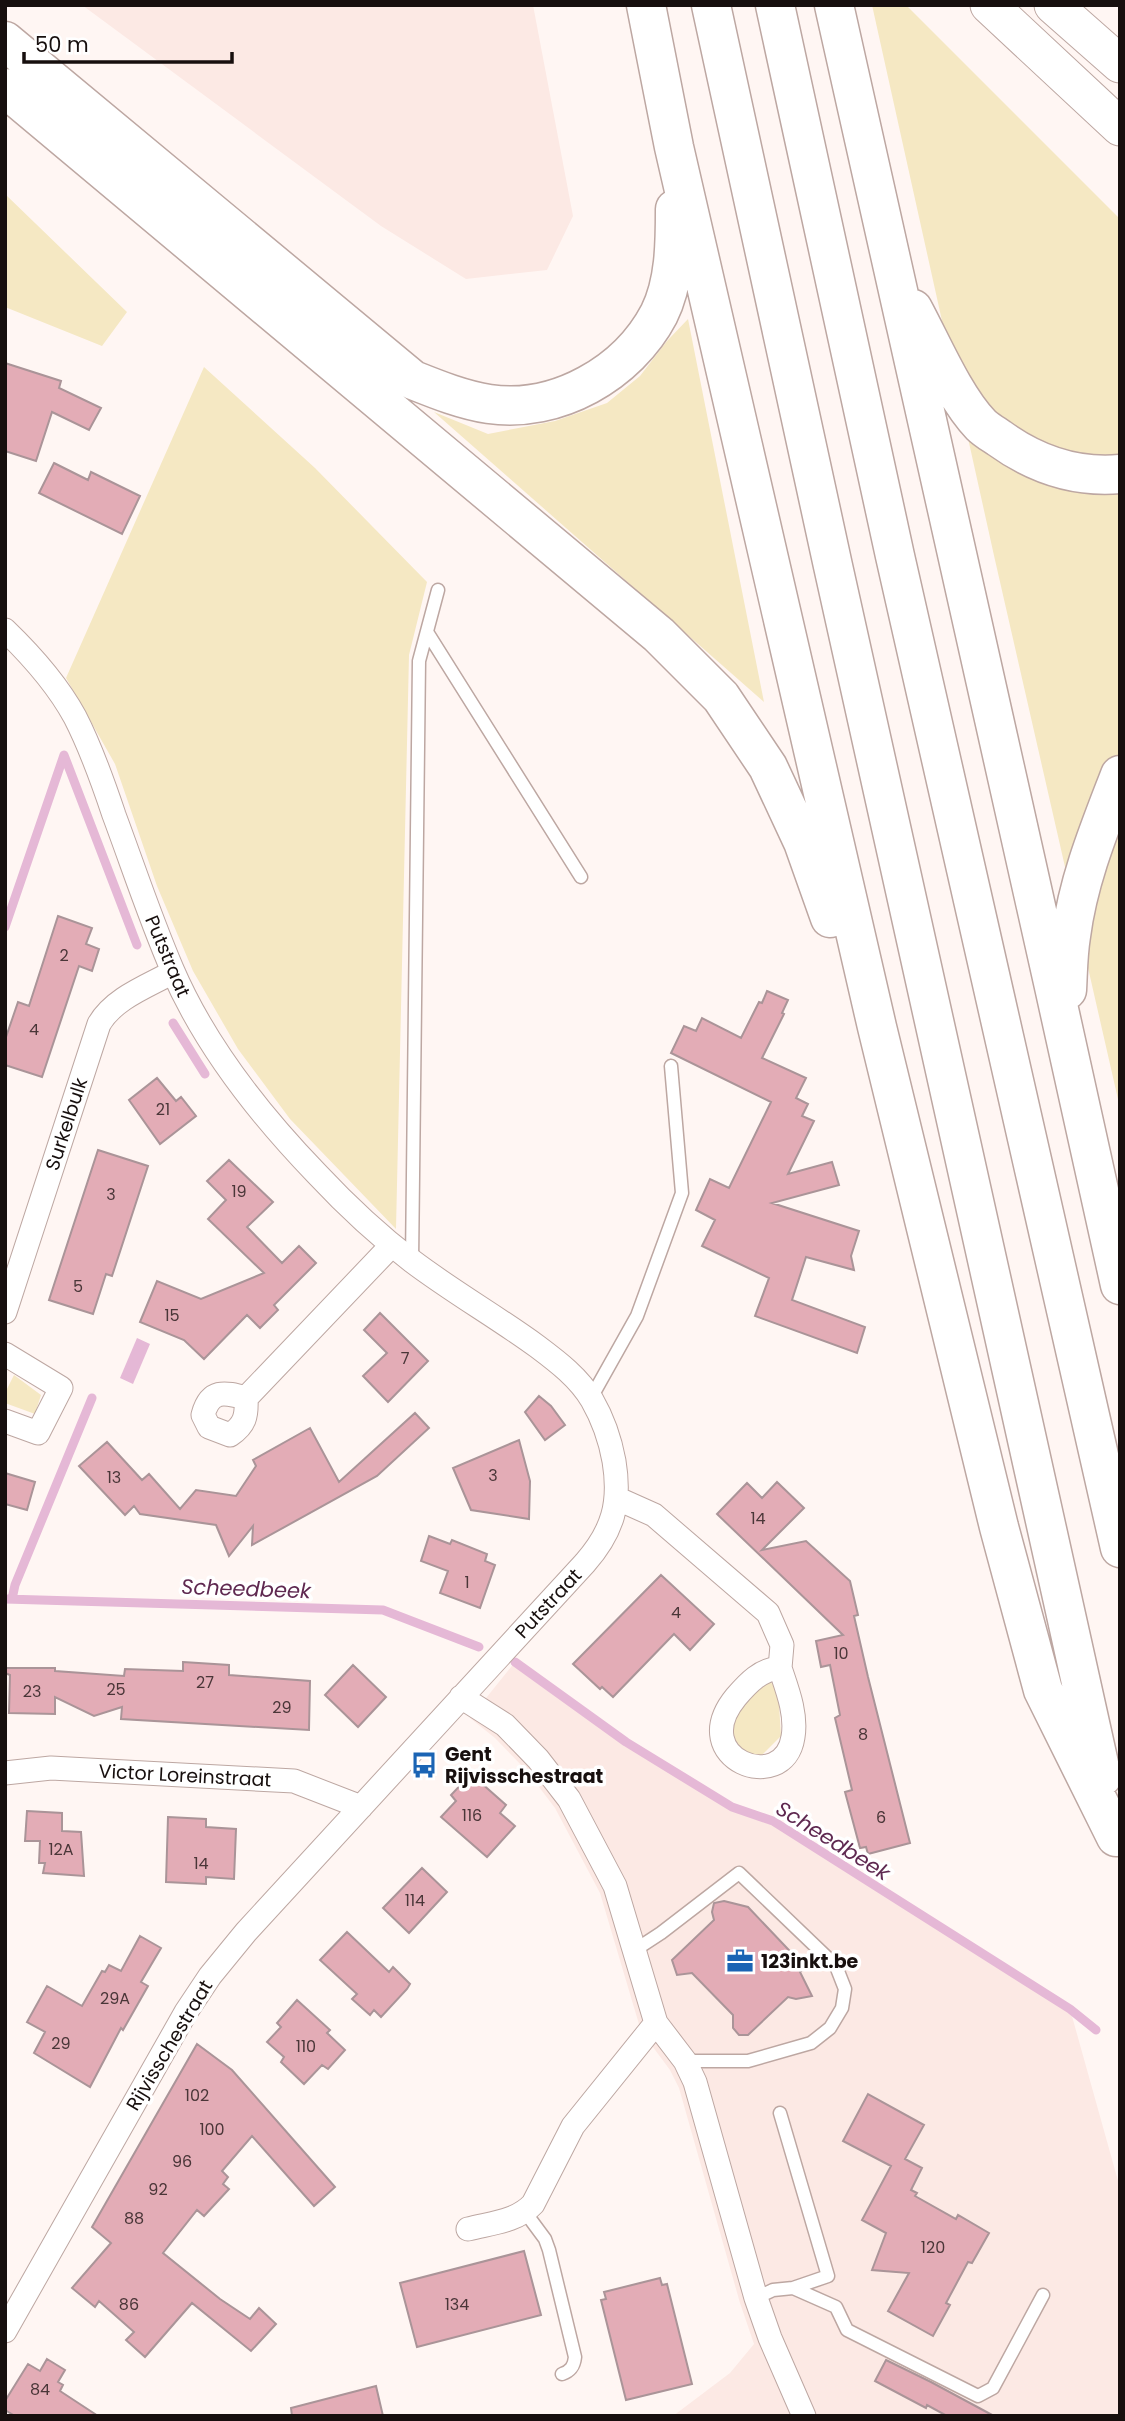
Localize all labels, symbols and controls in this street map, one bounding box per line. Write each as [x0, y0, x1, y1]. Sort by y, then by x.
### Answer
scale bar [24, 21, 233, 65]
text: 50 m [35, 30, 89, 59]
street label: Putstraat [138, 911, 197, 1001]
house number: 2 [59, 944, 69, 967]
house number: 4 [29, 1018, 39, 1041]
street label: Surkelbulk [39, 1074, 94, 1174]
house number: 21 [156, 1098, 170, 1121]
house number: 19 [231, 1180, 247, 1203]
house number: 3 [106, 1183, 116, 1206]
house number: 5 [73, 1275, 83, 1298]
house number: 15 [164, 1304, 180, 1327]
house number: 7 [401, 1347, 410, 1370]
house number: 3 [488, 1464, 498, 1487]
house number: 13 [107, 1466, 121, 1489]
house number: 14 [750, 1507, 766, 1530]
street label: Putstraat [509, 1562, 588, 1644]
house number: 1 [464, 1571, 470, 1594]
water label: Scheedbeek [181, 1572, 313, 1605]
house number: 4 [671, 1601, 681, 1624]
house number: 10 [833, 1642, 849, 1665]
house number: 27 [196, 1671, 214, 1694]
house number: 25 [106, 1678, 126, 1701]
house number: 23 [23, 1680, 41, 1703]
house number: 29 [272, 1696, 292, 1719]
house number: 8 [858, 1723, 868, 1746]
place label: Gent Rijvisschestraat [445, 1741, 604, 1790]
bus stop icon: Gent Rijvisschestraat [409, 1750, 439, 1780]
street label: Victor Loreinstraat [98, 1757, 272, 1794]
water label: Scheedbeek [771, 1794, 897, 1888]
house number: 116 [462, 1804, 482, 1827]
house number: 6 [876, 1806, 886, 1829]
house number: 12A [48, 1838, 74, 1861]
house number: 14 [193, 1852, 209, 1875]
house number: 114 [405, 1889, 425, 1912]
office icon: 123inkt.be [725, 1946, 755, 1976]
place label: 123inkt.be [761, 1948, 859, 1975]
street label: Rijvisschestraat [120, 1975, 219, 2116]
house number: 29A [100, 1987, 130, 2010]
house number: 29 [51, 2032, 71, 2055]
house number: 110 [296, 2035, 316, 2058]
house number: 102 [185, 2084, 209, 2107]
house number: 100 [199, 2118, 225, 2141]
house number: 96 [172, 2150, 192, 2173]
house number: 92 [148, 2178, 168, 2201]
house number: 88 [124, 2207, 144, 2230]
house number: 120 [921, 2236, 945, 2259]
house number: 86 [119, 2293, 139, 2316]
house number: 134 [445, 2293, 469, 2316]
house number: 84 [30, 2378, 50, 2401]

